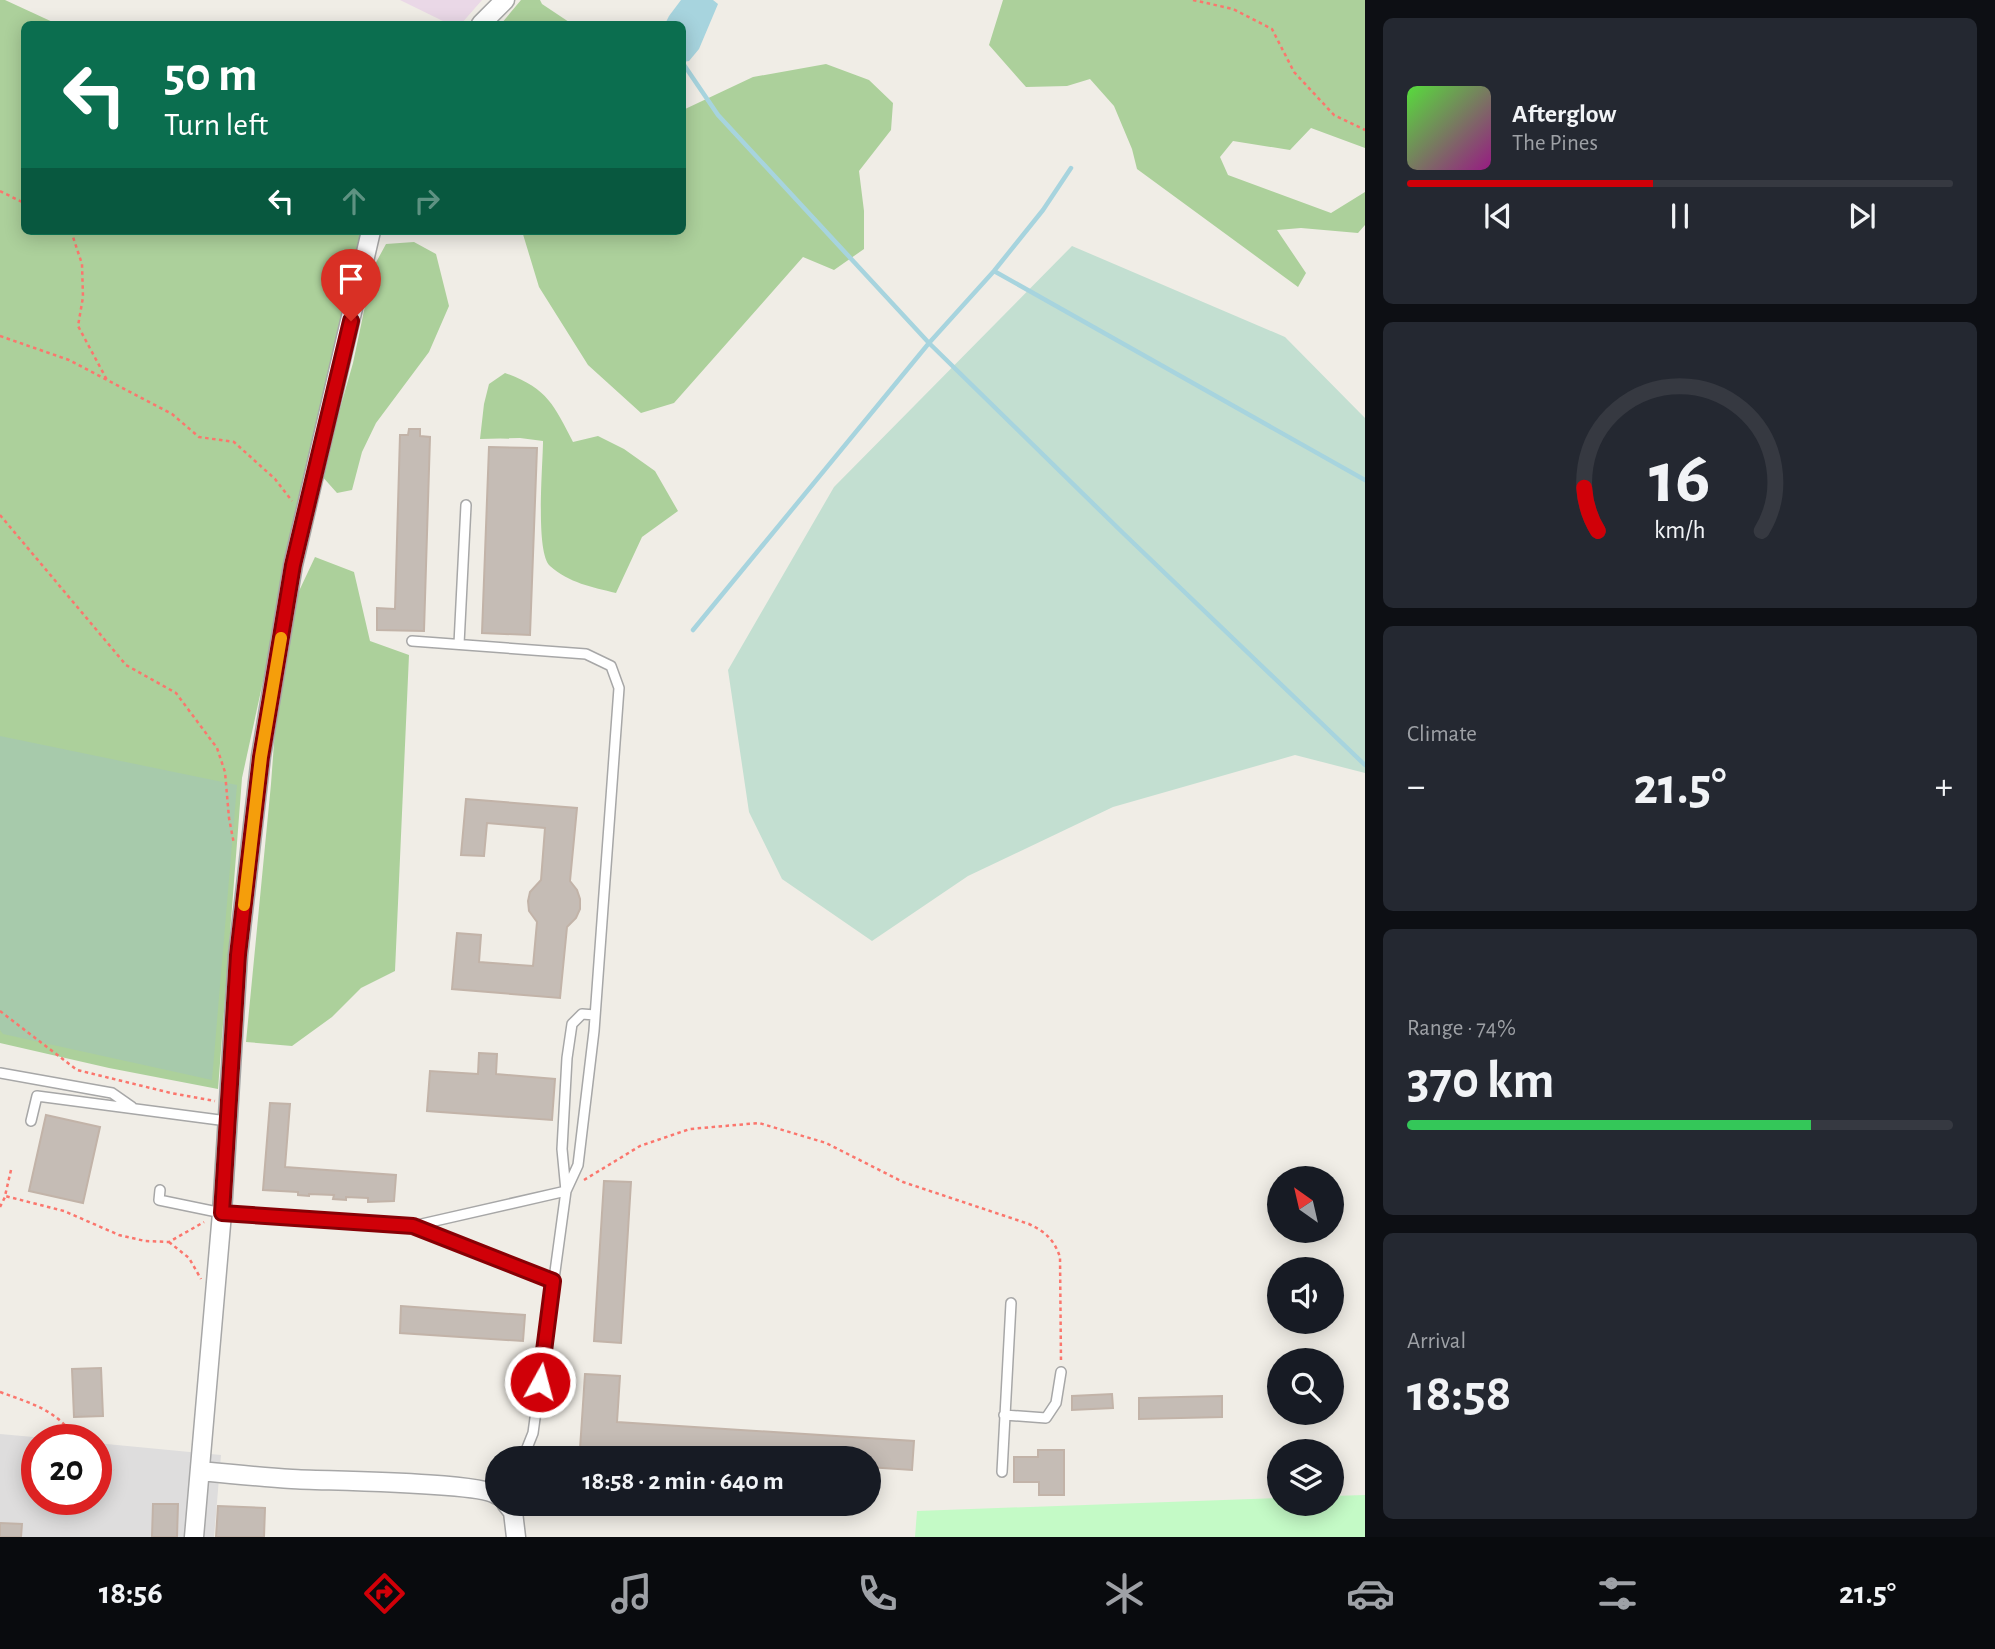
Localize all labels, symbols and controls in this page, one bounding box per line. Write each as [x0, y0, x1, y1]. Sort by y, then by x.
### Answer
icon: left [49, 49, 140, 140]
text: 50 m [164, 51, 258, 100]
text: Afterglow [1512, 101, 1616, 127]
text: Turn left [164, 109, 268, 141]
text: The Pines [1512, 132, 1598, 155]
icon: left [262, 182, 300, 220]
icon: ahead [335, 182, 373, 220]
icon: right [408, 182, 446, 220]
icon: previous [1479, 197, 1517, 235]
icon: pause [1661, 197, 1699, 235]
icon: next [1843, 197, 1881, 235]
pin [321, 249, 381, 321]
icon: arrive [332, 260, 370, 298]
text: 16 [1649, 443, 1711, 516]
text: km/h [1654, 517, 1706, 542]
text: Climate [1407, 723, 1477, 746]
text: 21.5° [1634, 761, 1726, 813]
text: − [1407, 768, 1425, 806]
text: + [1935, 768, 1953, 806]
text: Range · 74% [1407, 1017, 1516, 1040]
text: 370 km [1407, 1055, 1555, 1107]
north arrow [1267, 1166, 1344, 1242]
map controls [1267, 1166, 1344, 1516]
button: sound [1267, 1257, 1344, 1334]
text: Arrival [1407, 1330, 1466, 1353]
position arrow [503, 1345, 577, 1419]
button: search [1267, 1348, 1344, 1425]
text: 18:58 [1407, 1368, 1511, 1420]
speed limit sign: 20 [21, 1424, 112, 1515]
button: layers [1267, 1439, 1344, 1516]
text: 18:58 · 2 min · 640 m [582, 1468, 784, 1494]
icon: directions [360, 1569, 409, 1618]
icon: music [607, 1569, 656, 1618]
icon: phone [853, 1569, 902, 1618]
icon: climate [1100, 1569, 1149, 1618]
icon: car [1346, 1569, 1395, 1618]
icon: filters [1593, 1569, 1642, 1618]
text: 18:56 [99, 1577, 163, 1609]
text: 21.5° [1839, 1577, 1896, 1609]

